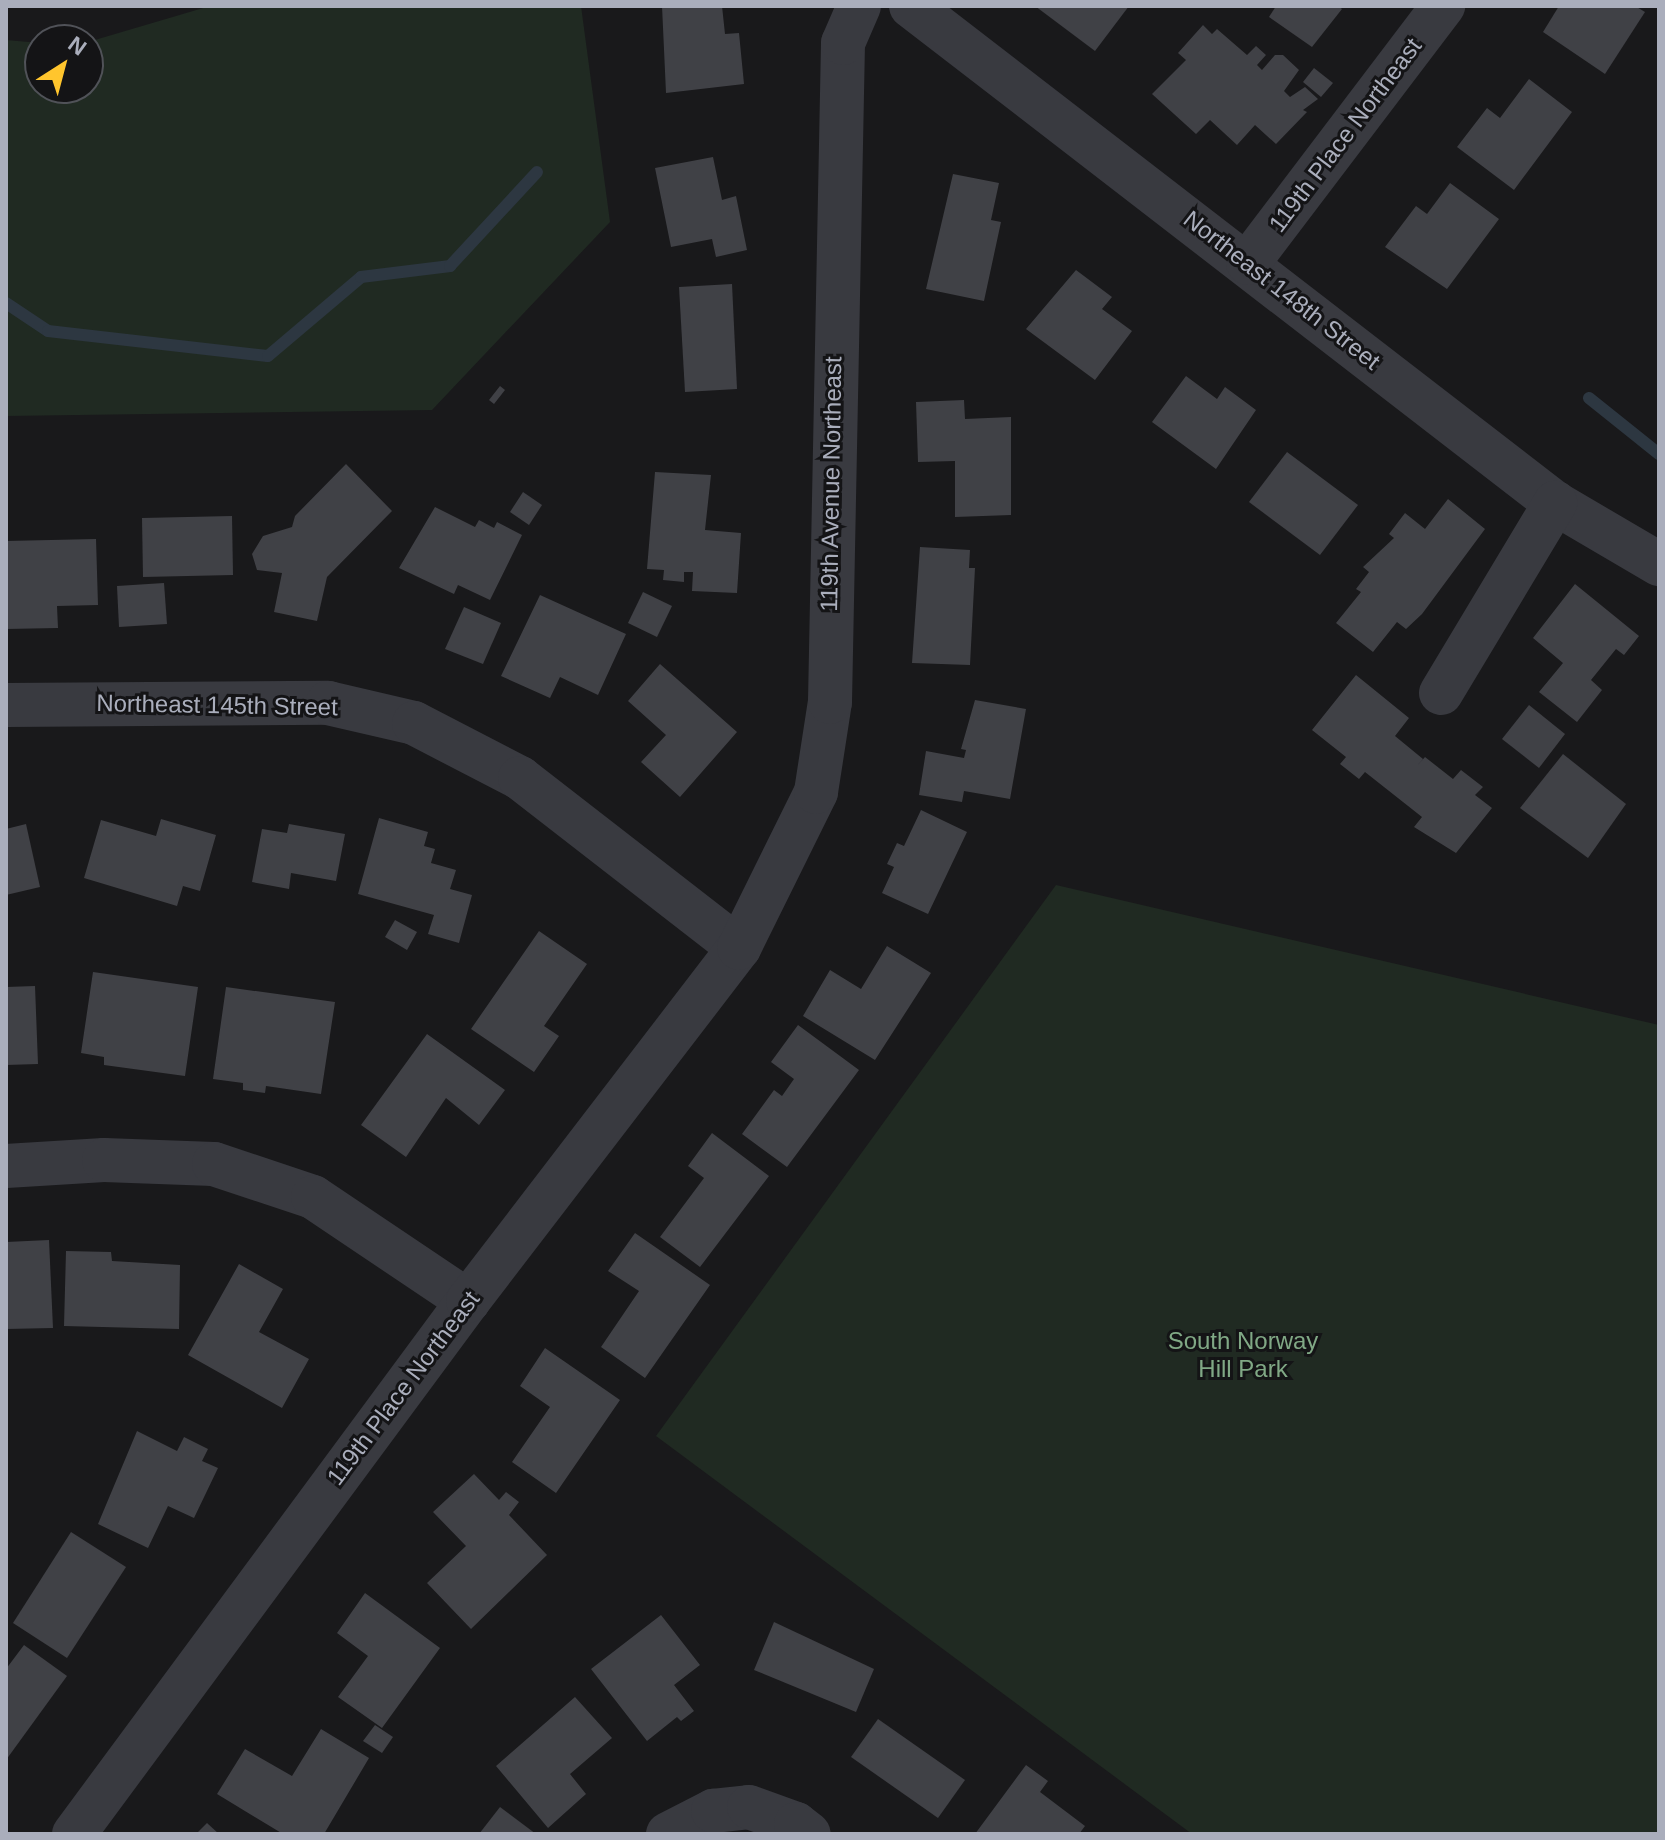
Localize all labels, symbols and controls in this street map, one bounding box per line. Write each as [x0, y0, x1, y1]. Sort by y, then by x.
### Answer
north arrow [24, 24, 104, 104]
text: N [63, 31, 91, 61]
street label: 119th Place Northeast [1263, 32, 1427, 238]
street label: Northeast 148th Street [1178, 204, 1386, 376]
street label: 119th Avenue Northeast [814, 355, 848, 613]
street label: Northeast 145th Street [96, 688, 338, 722]
street label: 119th Place Northeast [321, 1285, 485, 1491]
park label: South Norway Hill Park [1168, 1327, 1318, 1383]

